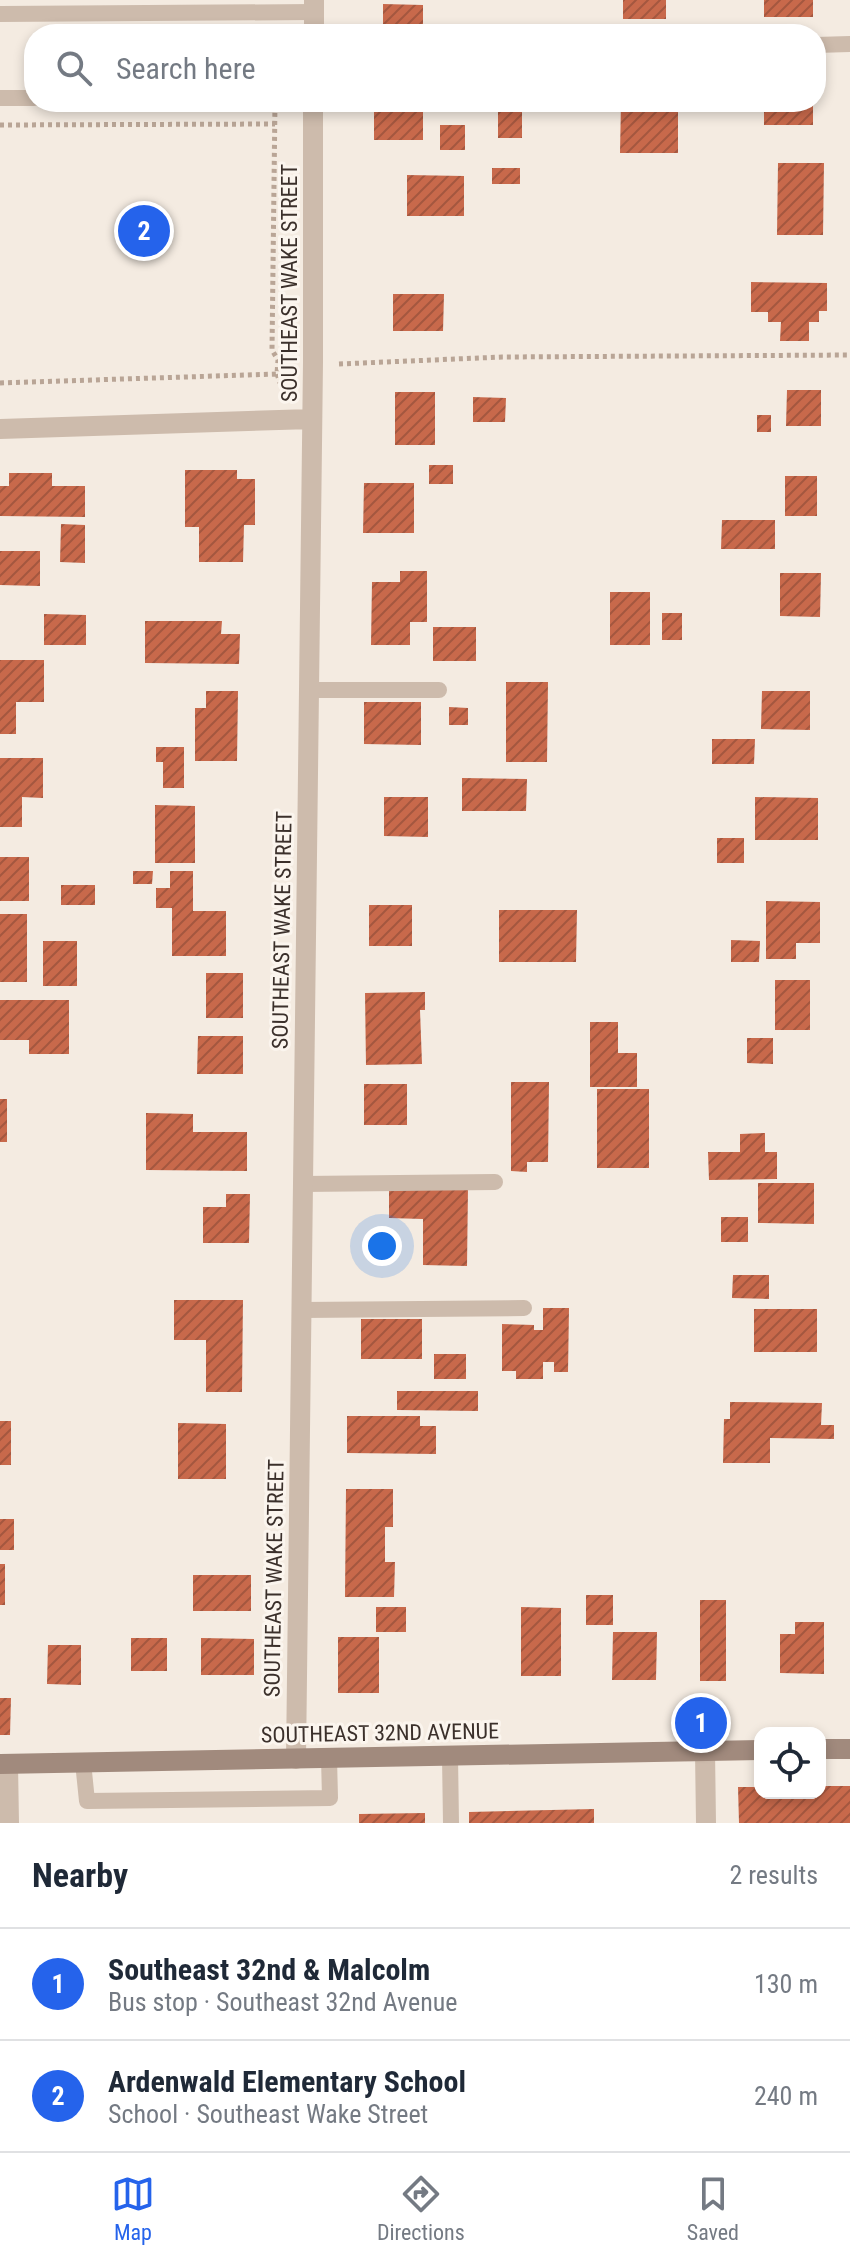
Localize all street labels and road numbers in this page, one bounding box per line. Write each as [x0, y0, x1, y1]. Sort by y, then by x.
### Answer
street label: SOUTHEAST WAKE STREET [277, 164, 302, 402]
street label: SOUTHEAST WAKE STREET [267, 811, 297, 1049]
street label: SOUTHEAST WAKE STREET [259, 1459, 289, 1697]
street label: SOUTHEAST 32ND AVENUE [261, 1718, 499, 1748]

